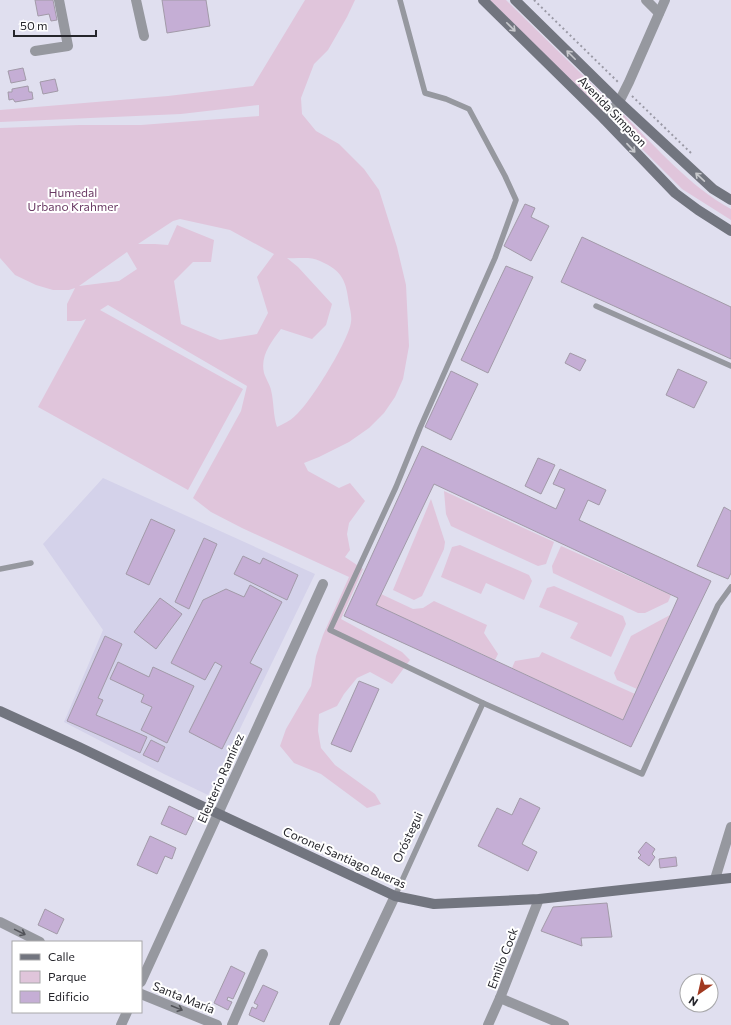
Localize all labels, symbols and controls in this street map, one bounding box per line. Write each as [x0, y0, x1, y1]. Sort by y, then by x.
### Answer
scale bar [14, 12, 96, 38]
text: 50 m [20, 18, 48, 32]
one-way arrow [506, 22, 516, 32]
one-way arrow [566, 50, 576, 60]
street label: Avenida Simpson [576, 73, 650, 149]
one-way arrow [626, 143, 636, 153]
one-way arrow [695, 173, 705, 182]
park label: Humedal Urbano Krahmer [28, 185, 119, 213]
street label: Eleuterio Ramírez [194, 731, 246, 825]
street label: Oróstegui [389, 809, 425, 865]
street label: Coronel Santiago Bueras [281, 824, 409, 890]
street label: Emilio Cock [484, 925, 520, 990]
one-way arrow [14, 929, 26, 936]
legend [12, 941, 142, 1013]
text: Calle [48, 949, 75, 963]
text: Parque [48, 969, 86, 983]
north arrow [679, 973, 719, 1013]
street label: Santa María [151, 978, 217, 1016]
text: Edificio [48, 989, 89, 1003]
text: N [686, 994, 700, 1009]
one-way arrow [171, 1005, 183, 1013]

